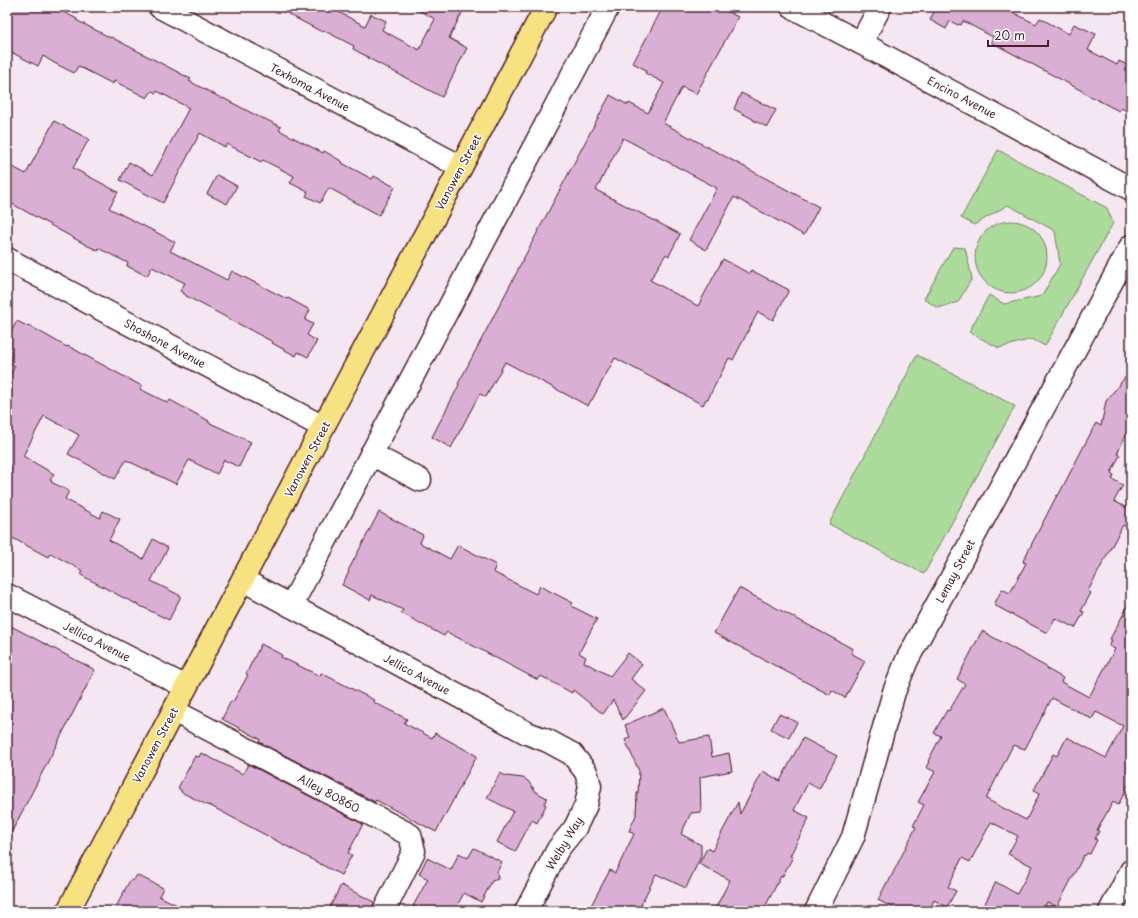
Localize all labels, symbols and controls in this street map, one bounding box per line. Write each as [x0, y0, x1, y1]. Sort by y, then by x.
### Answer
scale bar [988, 22, 1048, 48]
text: 20 m [994, 26, 1025, 44]
street label: Texhoma Avenue [267, 59, 353, 115]
street label: Encino Avenue [924, 72, 1000, 122]
street label: Vanowen Street [431, 131, 485, 213]
street label: Shoshone Avenue [121, 314, 209, 372]
street label: Vanowen Street [280, 418, 334, 500]
street label: Lemay Street [931, 536, 979, 606]
street label: Jellico Avenue [60, 617, 134, 665]
street label: Jellico Avenue [381, 649, 453, 699]
street label: Vanowen Street [128, 704, 182, 786]
street label: Alley 80860 [295, 770, 363, 816]
street label: Welby Way [541, 813, 587, 873]

